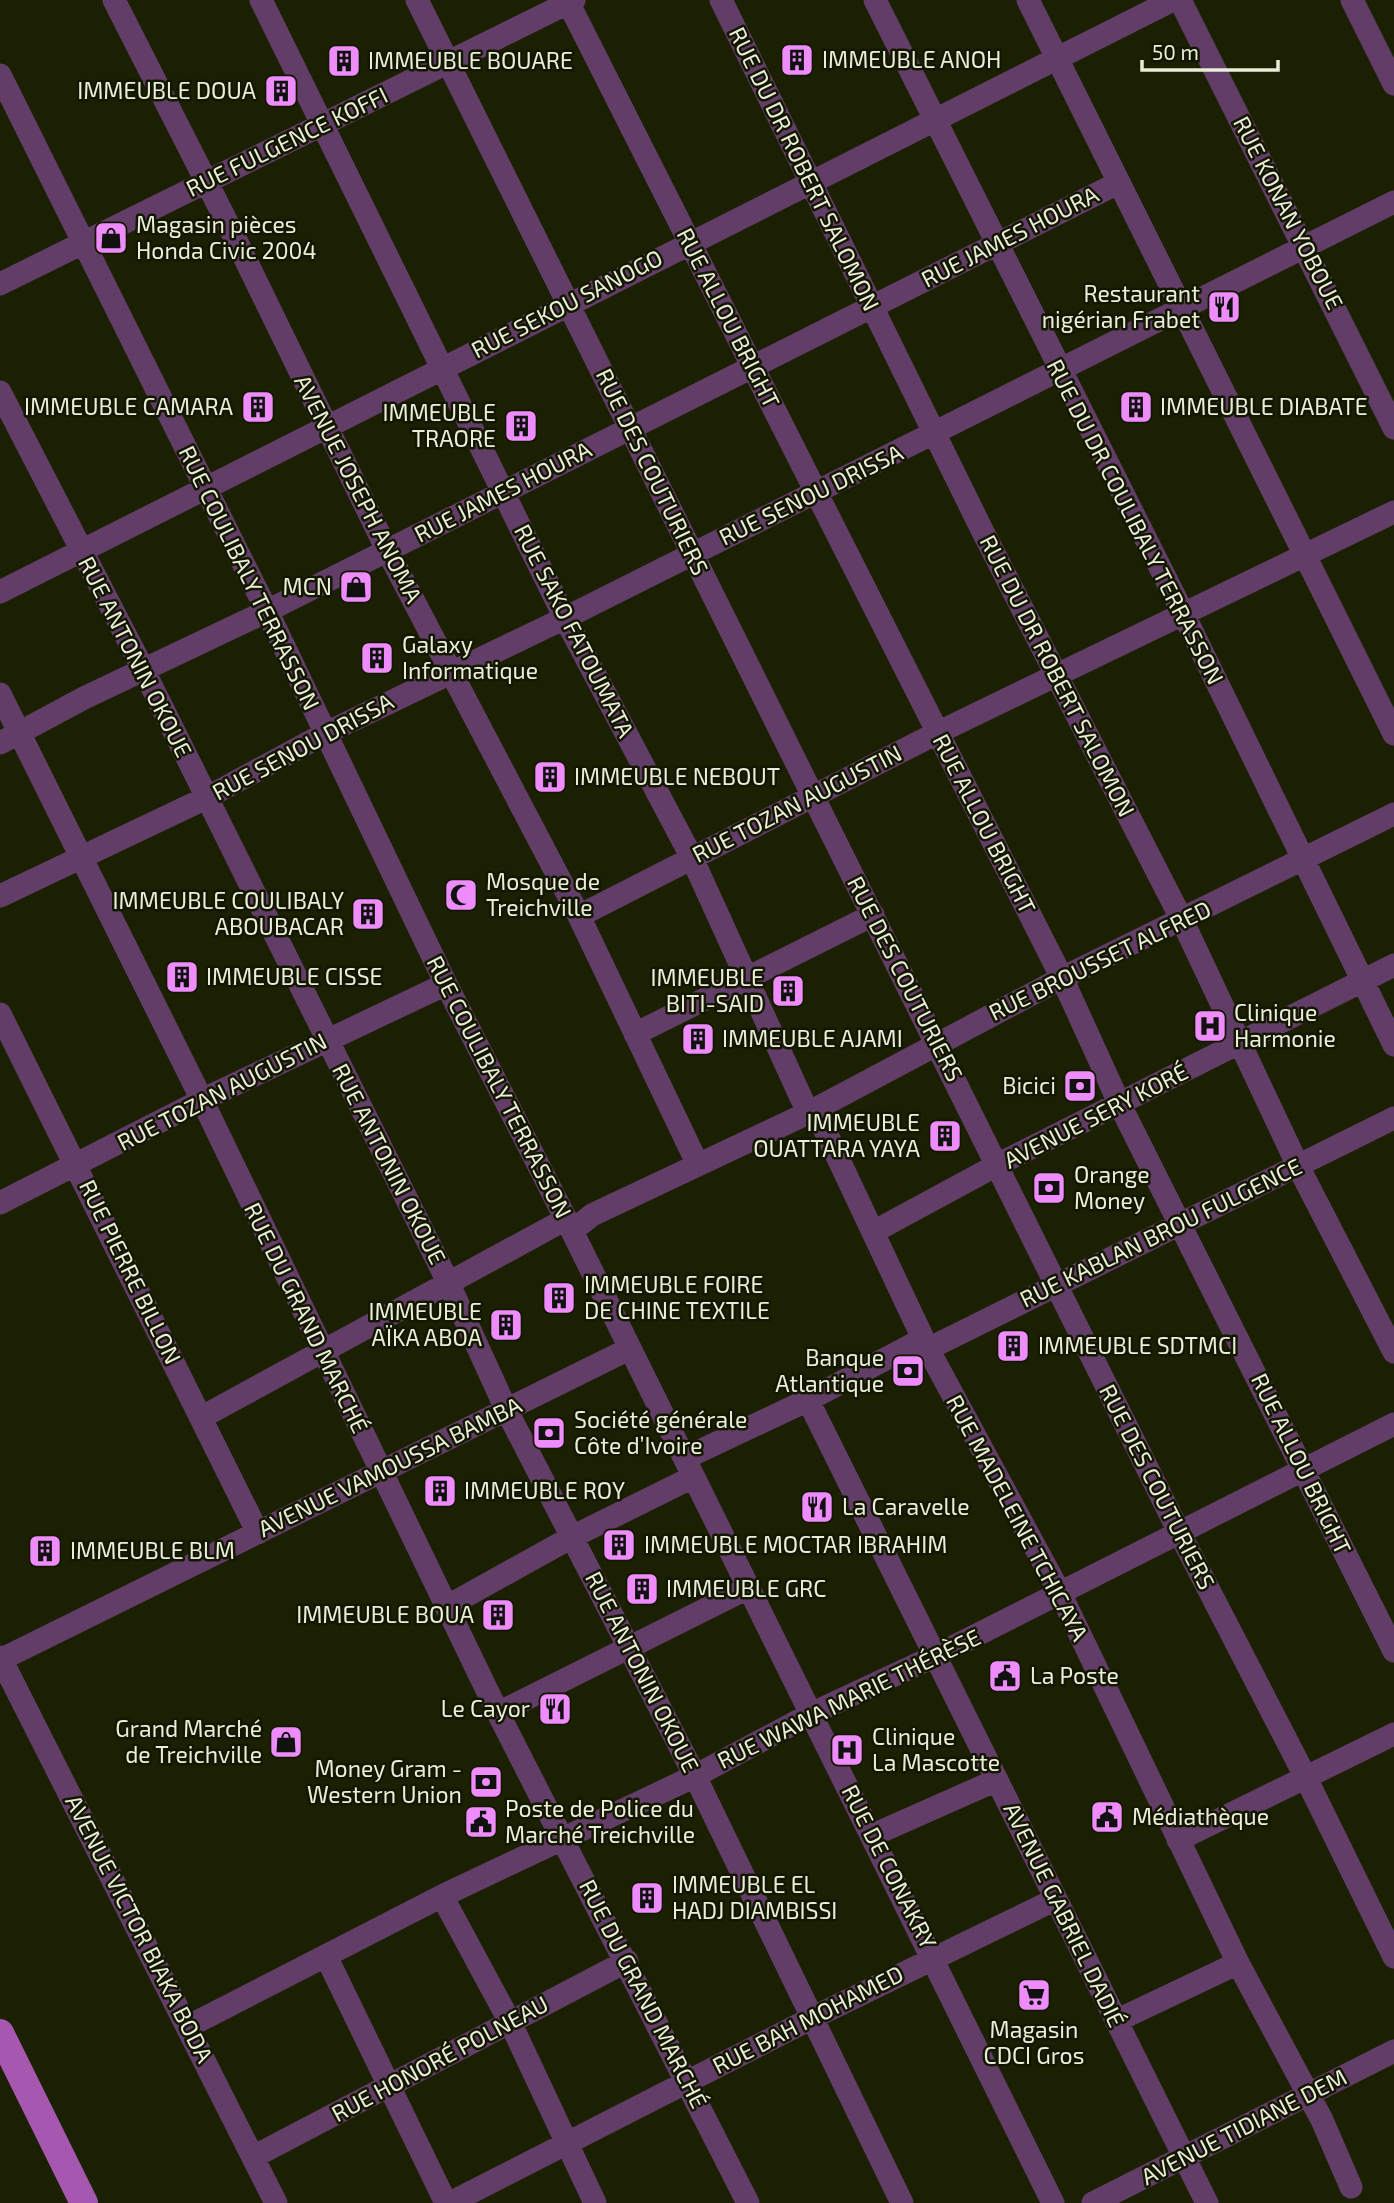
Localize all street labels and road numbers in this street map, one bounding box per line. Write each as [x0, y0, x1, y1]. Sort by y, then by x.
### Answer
street label: RUE DU DR ROBERT SALOMON [724, 22, 886, 315]
street label: RUE FULGENCE KOFFI [181, 80, 392, 202]
street label: RUE KONAN YOBOUE [1228, 111, 1350, 314]
street label: RUE JAMES HOURA [916, 179, 1103, 293]
street label: RUE ALLOU BRIGHT [671, 223, 786, 412]
street label: RUE SEKOU SANOGO [466, 243, 667, 363]
street label: RUE DU DR COULIBALY TERRASSON [1041, 354, 1230, 689]
street label: RUE DES COUTURIERS [591, 364, 715, 579]
street label: AVENUE JOSEPH ANOMA [289, 370, 429, 608]
street label: RUE JAMES HOURA [409, 434, 596, 548]
street label: RUE SENOU DRISSA [714, 437, 908, 551]
street label: RUE COULIBALY TERRASSON [174, 441, 326, 714]
street label: RUE SAKO FATOUMATA [509, 519, 641, 742]
street label: RUE DU DR ROBERT SALOMON [975, 530, 1141, 821]
street label: RUE ANTONIN OKOUE [73, 552, 199, 762]
street label: RUE SENOU DRISSA [207, 686, 398, 806]
street label: RUE ALLOU BRIGHT [927, 729, 1042, 918]
street label: RUE TOZAN AUGUSTIN [687, 738, 906, 868]
street label: RUE DES COUTURIERS [842, 871, 970, 1086]
street label: RUE BROUSSET ALFRED [984, 894, 1215, 1026]
street label: RUE COULIBALY TERRASSON [421, 951, 578, 1222]
street label: RUE TOZAN AUGUSTIN [112, 1026, 331, 1156]
street label: AVENUE SERY KORÉ [999, 1057, 1192, 1174]
street label: RUE ANTONIN OKOUE [327, 1059, 453, 1269]
street label: RUE KABLAN BROU FULGENCE [1015, 1152, 1306, 1313]
street label: RUE PIERRE BILLON [74, 1175, 188, 1368]
street label: RUE DU GRAND MARCHÉ [239, 1198, 375, 1437]
street label: RUE ALLOU BRIGHT [1246, 1368, 1358, 1559]
street label: RUE DES COUTURIERS [1094, 1379, 1222, 1594]
street label: AVENUE VAMOUSSA BAMBA [253, 1390, 527, 1542]
street label: RUE MADELEINE TCHICAYA [941, 1390, 1095, 1646]
street label: RUE ANTONIN OKOUE [580, 1567, 706, 1777]
street label: RUE WAWA MARIE THÉRÈSE [712, 1622, 985, 1774]
street label: RUE DE CONAKRY [837, 1780, 943, 1953]
street label: AVENUE VICTOR BIAKA BODA [60, 1790, 220, 2068]
street label: AVENUE GABRIEL DADIÉ [998, 1798, 1131, 2031]
street label: RUE DU GRAND MARCHÉ [574, 1875, 714, 2113]
street label: RUE BAH MOHAMED [708, 1959, 908, 2079]
street label: RUE HONORÉ POLNEAU [326, 1989, 553, 2127]
street label: AVENUE TIDIANE DEM [1136, 2062, 1351, 2190]

